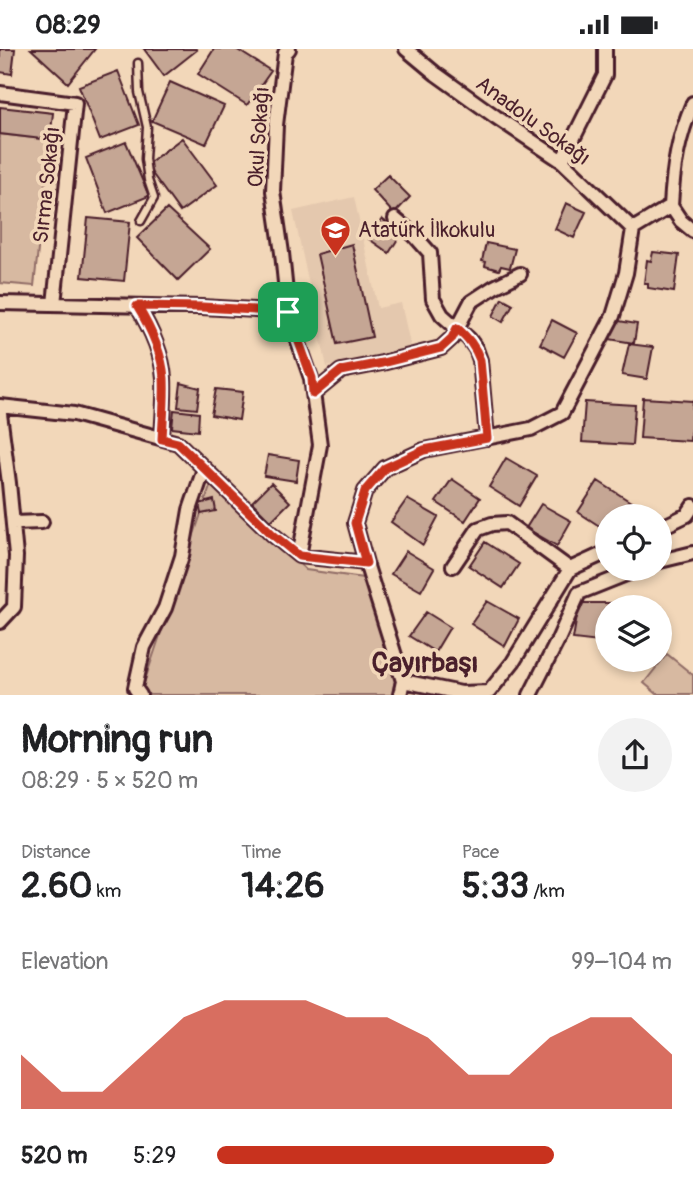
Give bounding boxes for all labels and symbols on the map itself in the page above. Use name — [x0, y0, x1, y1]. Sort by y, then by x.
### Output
street label: Anadolu Sokağı — [470, 70, 596, 172]
street label: Okul Sokağı — [242, 86, 276, 188]
street label: Sırma Sokağı — [27, 125, 67, 245]
school or university icon: Atatürk İlkokulu — [318, 213, 352, 257]
place label: Atatürk İlkokulu — [358, 217, 495, 244]
pin — [258, 282, 318, 342]
district label: Çayırbaşı — [372, 646, 478, 681]

